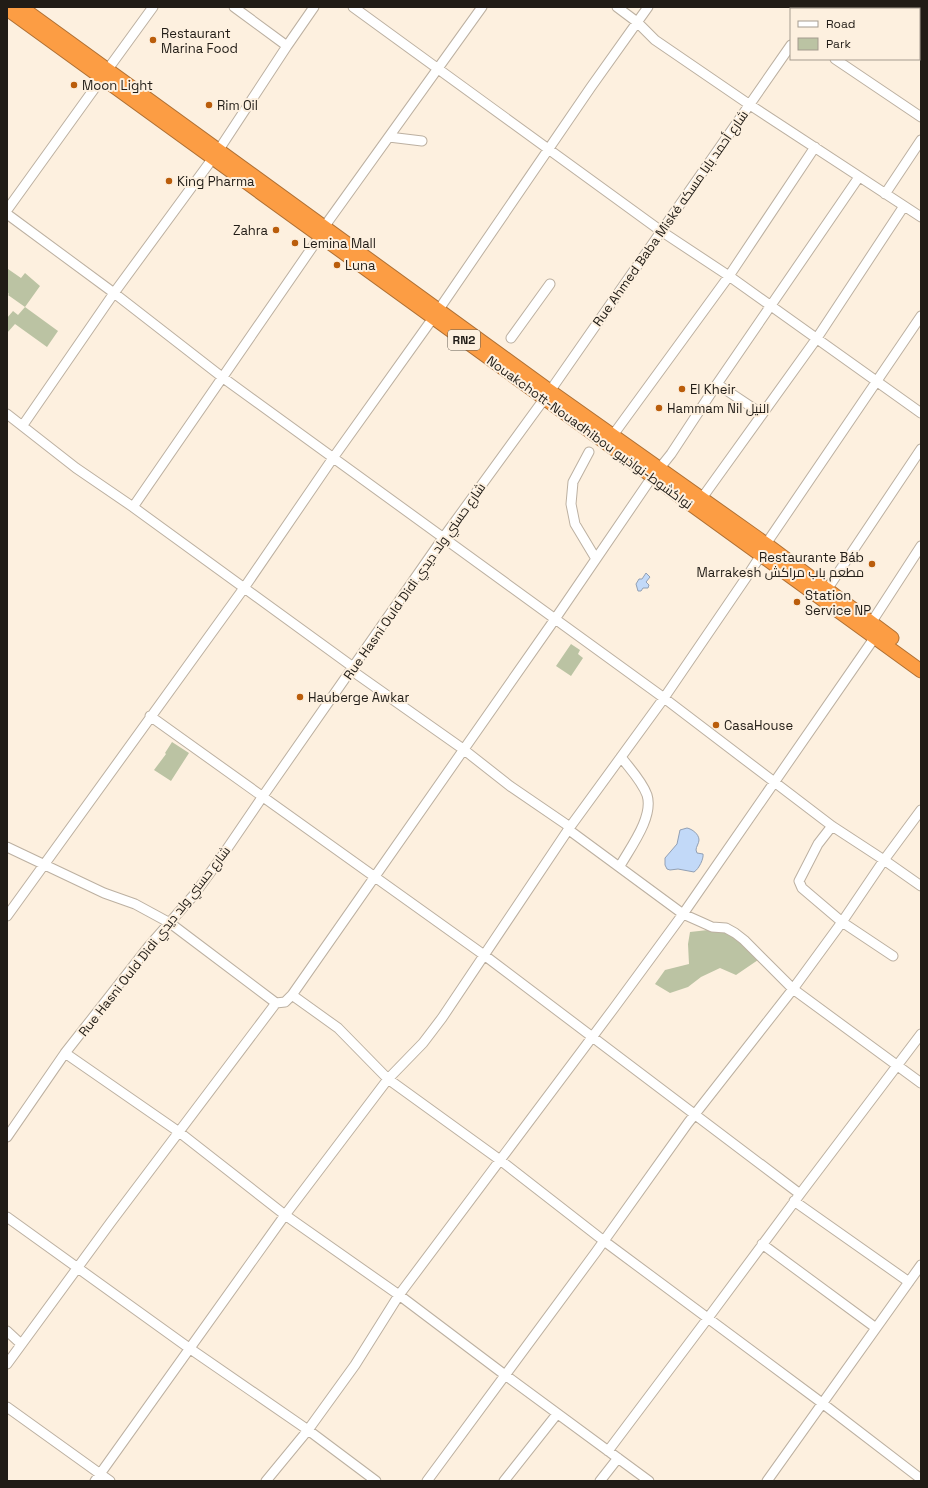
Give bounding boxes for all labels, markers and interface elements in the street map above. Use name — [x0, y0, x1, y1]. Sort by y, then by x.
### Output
legend — [790, 8, 920, 60]
text: Road — [826, 16, 855, 32]
place label: Restaurant Marina Food — [161, 25, 238, 57]
marker: Restaurant Marina Food — [148, 35, 158, 45]
text: Park — [826, 36, 851, 52]
place label: Moon Light — [82, 77, 153, 94]
marker: Moon Light — [69, 80, 79, 90]
place label: Rim Oil — [217, 97, 258, 114]
marker: Rim Oil — [204, 100, 214, 110]
street label: Rue Ahmed Baba Miské شارع أحمد بابا مسكه — [589, 107, 752, 330]
place label: King Pharma — [177, 173, 255, 190]
marker: King Pharma — [164, 176, 174, 186]
place label: Zahra — [233, 222, 269, 239]
marker: Zahra — [271, 225, 281, 235]
place label: Lemina Mall — [303, 235, 376, 252]
marker: Lemina Mall — [290, 238, 300, 248]
place label: Luna — [345, 257, 376, 274]
marker: Luna — [332, 260, 342, 270]
road number: RN2 — [448, 330, 480, 350]
street label: Nouakchott-Nouadhibou نواكشوط-نواذيبو — [483, 352, 696, 513]
place label: El Kheir — [690, 381, 736, 398]
marker: El Kheir — [677, 384, 687, 394]
place label: Hammam Nil النيل — [667, 400, 770, 417]
marker: Hammam Nil النيل — [654, 403, 664, 413]
street label: Rue Hasni Ould Didi شارع حسني ولد ديدي — [340, 479, 491, 684]
place label: Restaurante Báb Marrakesh مطعم باب مراكش — [696, 549, 864, 582]
marker: Restaurante Báb Marrakesh مطعم باب مراكش — [867, 559, 877, 569]
place label: Station Service NP — [805, 587, 871, 619]
marker: Station Service NP — [792, 597, 802, 607]
place label: Hauberge Awkar — [308, 689, 410, 706]
marker: Hauberge Awkar — [295, 692, 305, 702]
place label: CasaHouse — [724, 717, 793, 734]
marker: CasaHouse — [711, 720, 721, 730]
street label: Rue Hasni Ould Didi شارع حسني ولد ديدي — [75, 843, 236, 1041]

